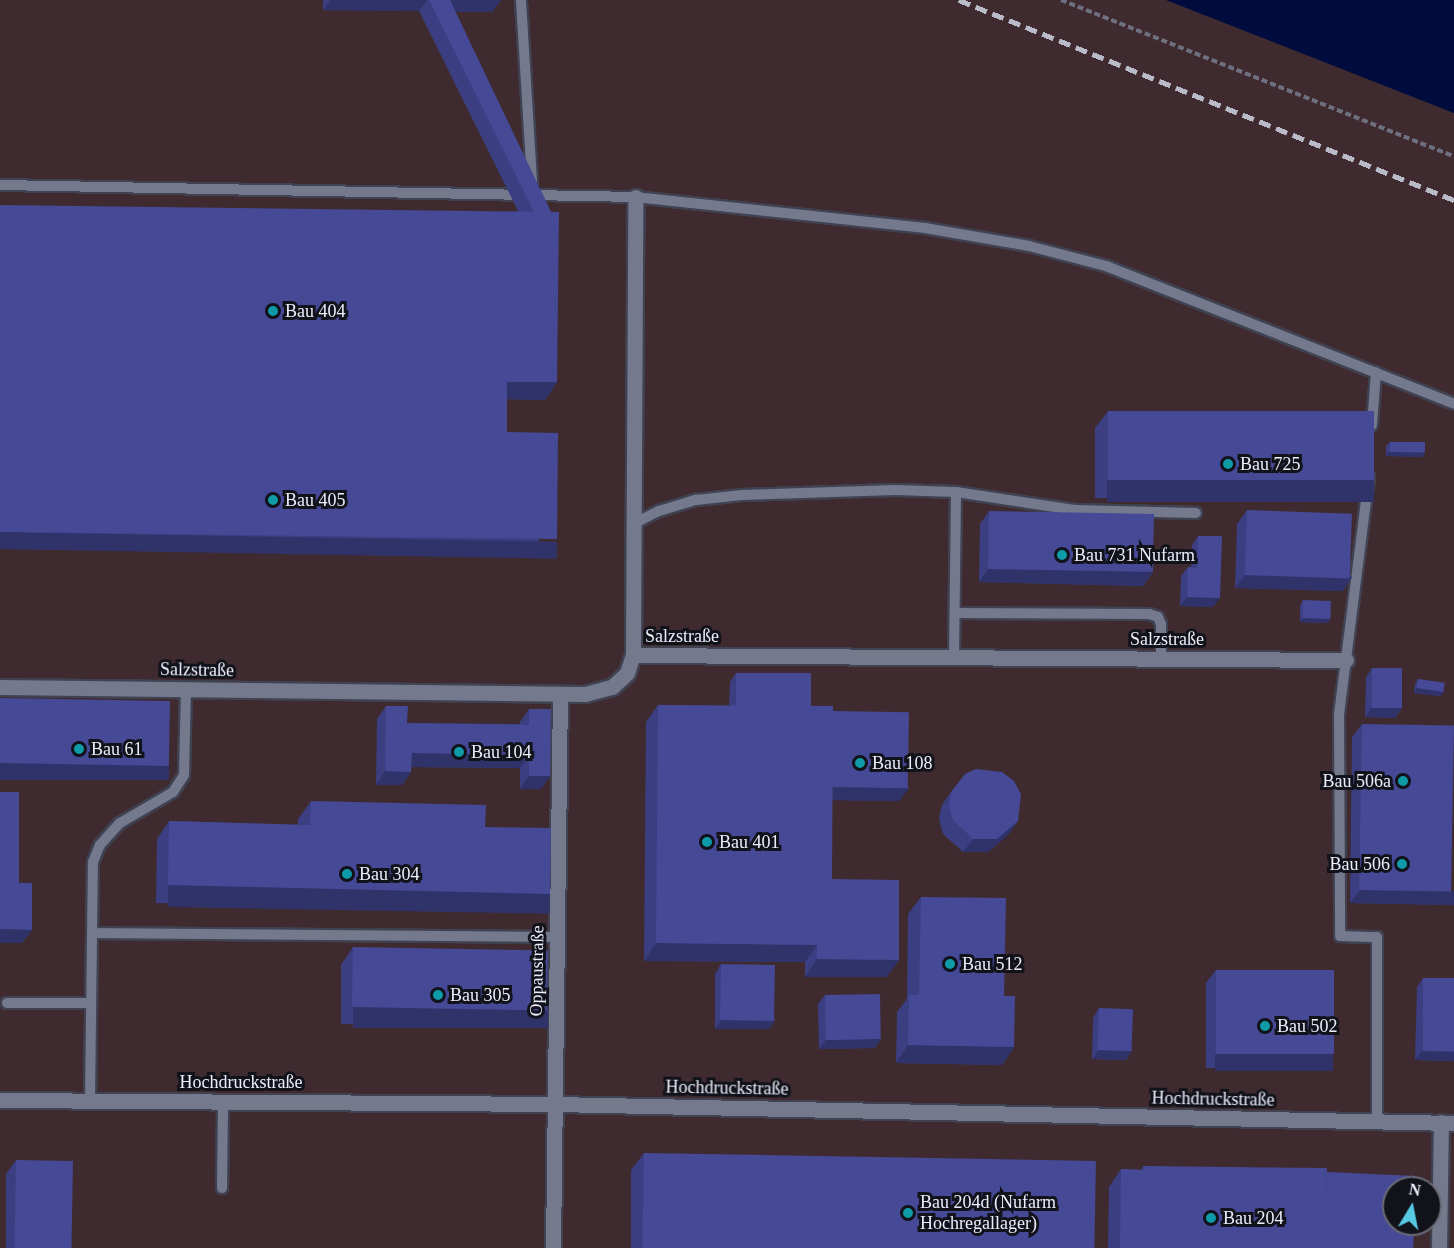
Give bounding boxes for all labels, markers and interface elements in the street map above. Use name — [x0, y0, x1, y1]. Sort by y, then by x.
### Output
place label: Bau 404 — [285, 300, 345, 322]
marker: Bau 404 — [266, 304, 280, 318]
place label: Bau 725 — [1240, 453, 1300, 475]
marker: Bau 725 — [1221, 457, 1235, 471]
place label: Bau 405 — [285, 489, 345, 511]
marker: Bau 405 — [266, 493, 280, 507]
place label: Bau 731 Nufarm — [1074, 544, 1195, 566]
marker: Bau 731 Nufarm — [1055, 548, 1069, 562]
street label: Salzstraße — [645, 625, 719, 647]
street label: Salzstraße — [1130, 628, 1204, 650]
street label: Salzstraße — [160, 659, 234, 681]
place label: Bau 61 — [91, 738, 142, 760]
place label: Bau 104 — [471, 741, 531, 763]
marker: Bau 61 — [72, 742, 86, 756]
marker: Bau 104 — [452, 745, 466, 759]
place label: Bau 108 — [872, 752, 932, 774]
marker: Bau 108 — [853, 756, 867, 770]
place label: Bau 506a — [1323, 770, 1391, 792]
marker: Bau 506a — [1396, 774, 1410, 788]
place label: Bau 401 — [719, 831, 779, 853]
marker: Bau 401 — [700, 835, 714, 849]
place label: Bau 506 — [1330, 853, 1390, 875]
marker: Bau 506 — [1395, 857, 1409, 871]
place label: Bau 304 — [359, 863, 419, 885]
marker: Bau 304 — [340, 867, 354, 881]
street label: Oppaustraße — [525, 925, 549, 1017]
place label: Bau 512 — [962, 953, 1022, 975]
marker: Bau 512 — [943, 957, 957, 971]
place label: Bau 305 — [450, 984, 510, 1006]
marker: Bau 305 — [431, 988, 445, 1002]
place label: Bau 502 — [1277, 1015, 1337, 1037]
marker: Bau 502 — [1258, 1019, 1272, 1033]
street label: Hochdruckstraße — [180, 1071, 302, 1093]
street label: Hochdruckstraße — [665, 1076, 789, 1100]
street label: Hochdruckstraße — [1151, 1087, 1275, 1111]
north arrow — [1382, 1176, 1442, 1236]
text: N — [1408, 1180, 1422, 1199]
place label: Bau 204d (Nufarm Hochregallager) — [920, 1192, 1056, 1234]
marker: Bau 204d (Nufarm Hochregallager) — [901, 1206, 915, 1220]
place label: Bau 204 — [1223, 1207, 1283, 1229]
marker: Bau 204 — [1204, 1211, 1218, 1225]

